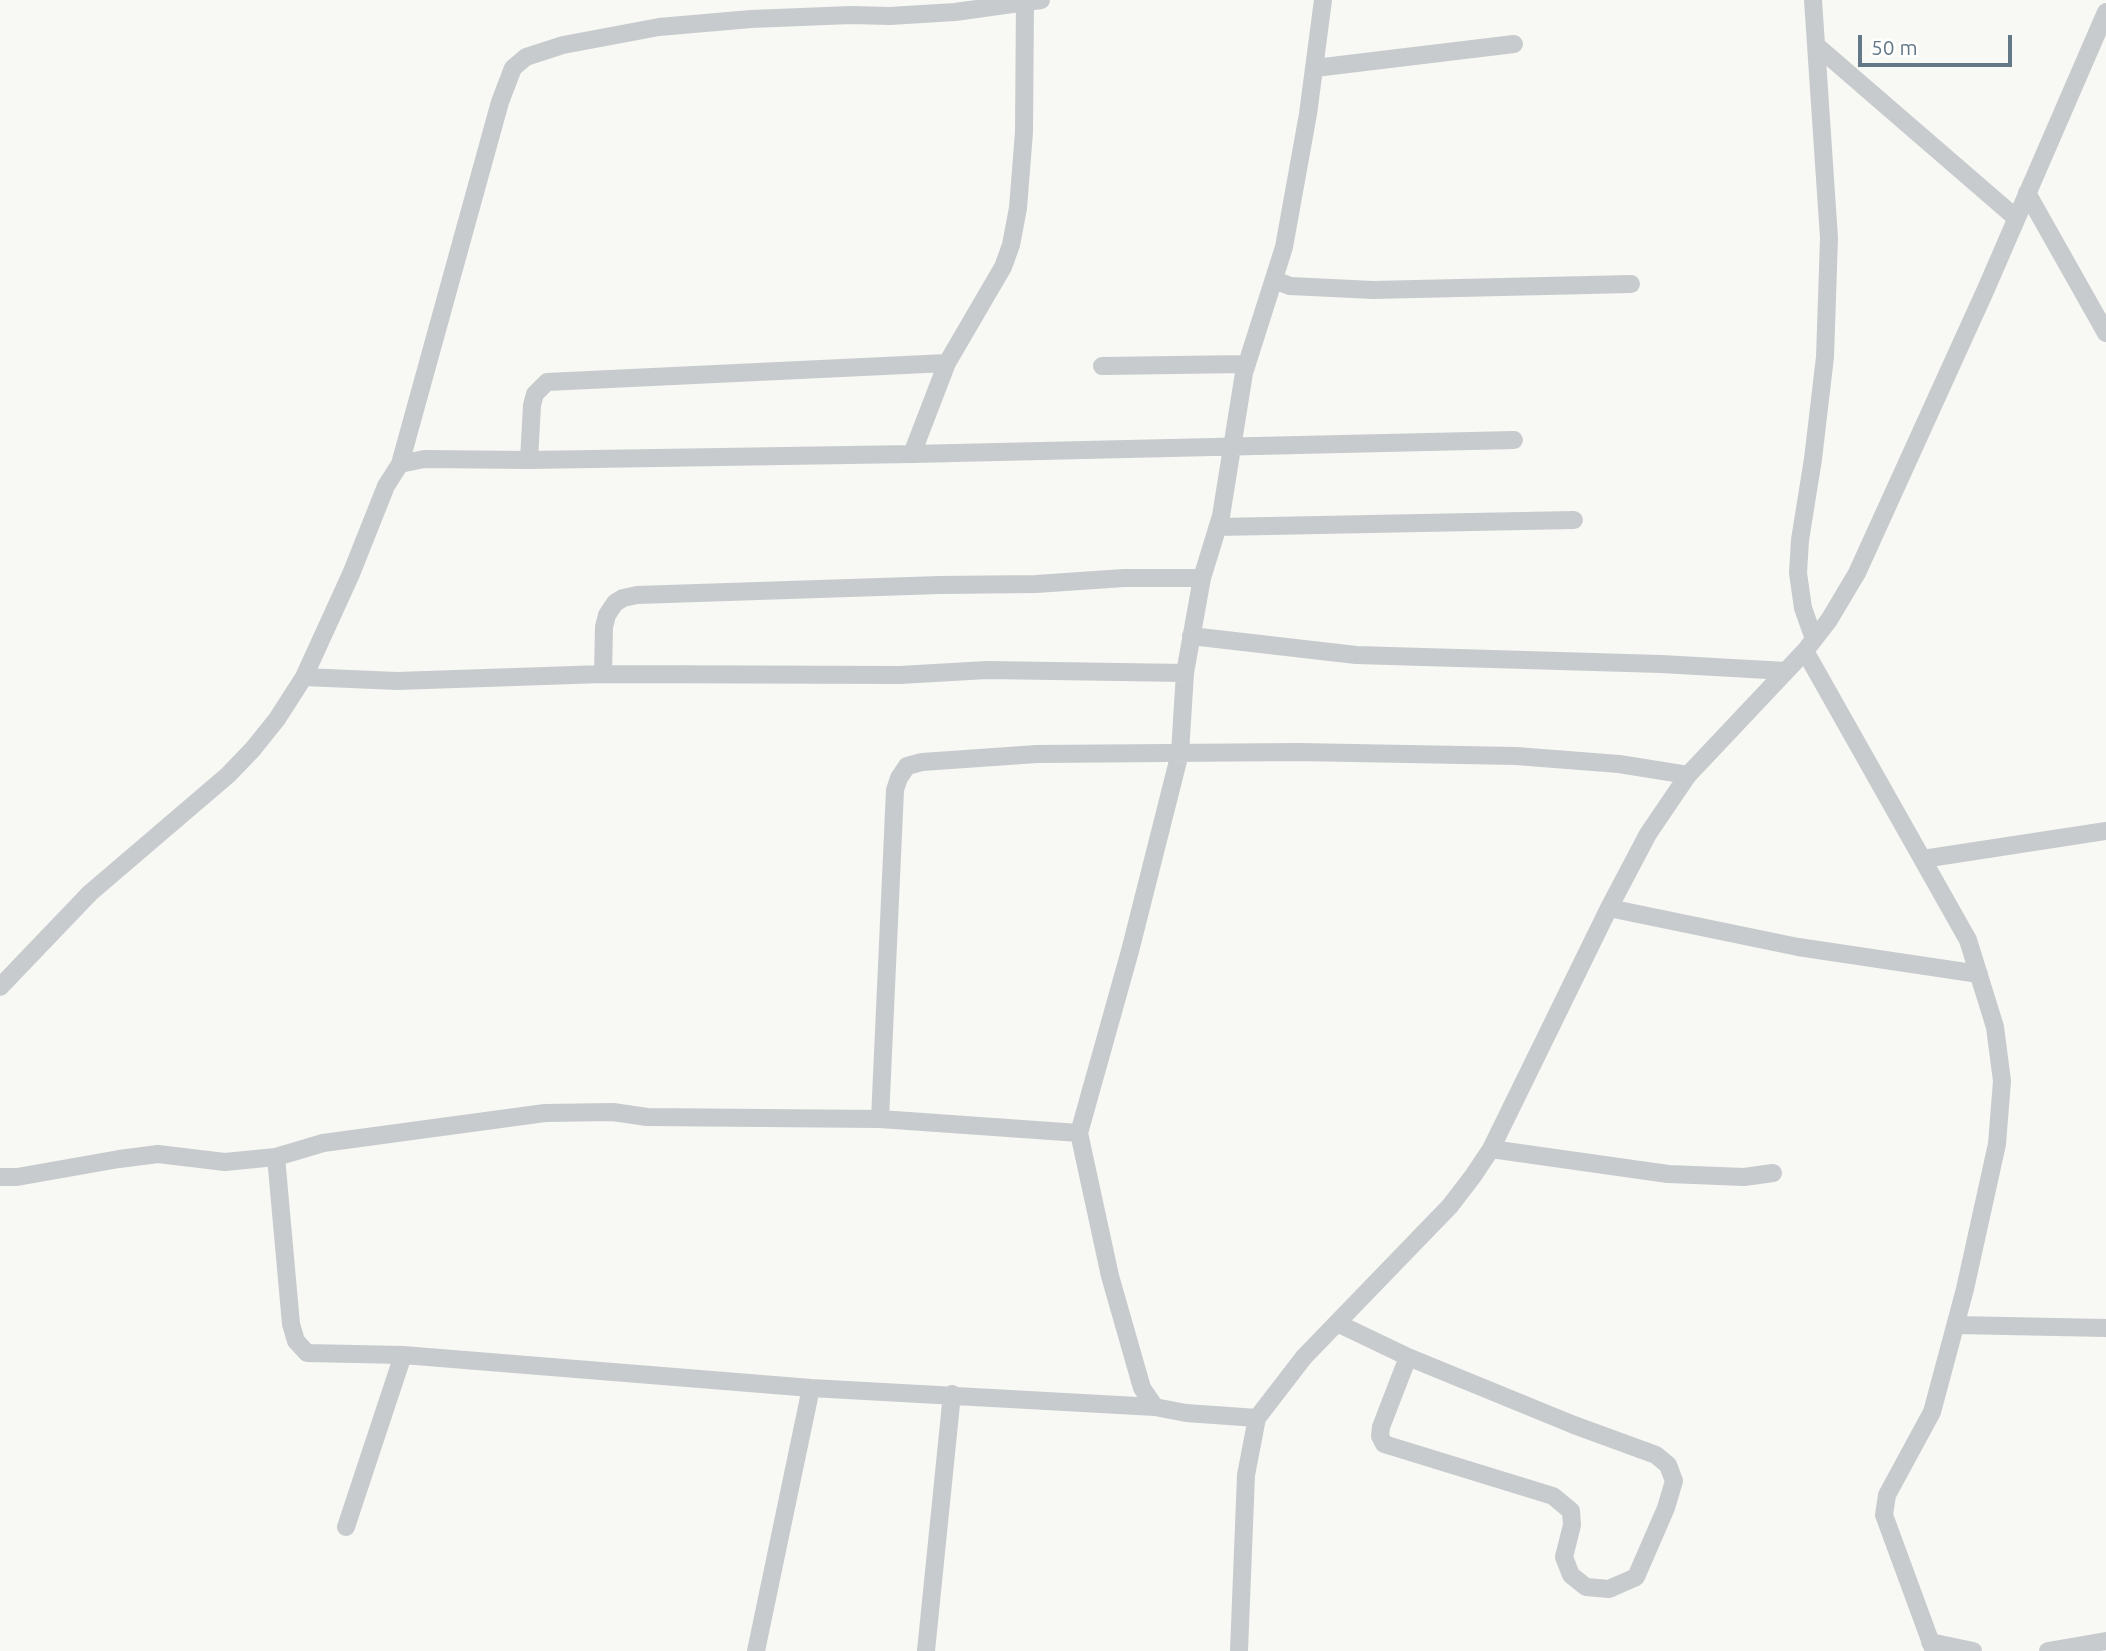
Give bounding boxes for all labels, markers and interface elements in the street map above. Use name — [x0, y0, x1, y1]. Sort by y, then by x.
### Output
scale bar — [1861, 21, 2015, 65]
text: 50 m — [1871, 35, 1918, 59]

